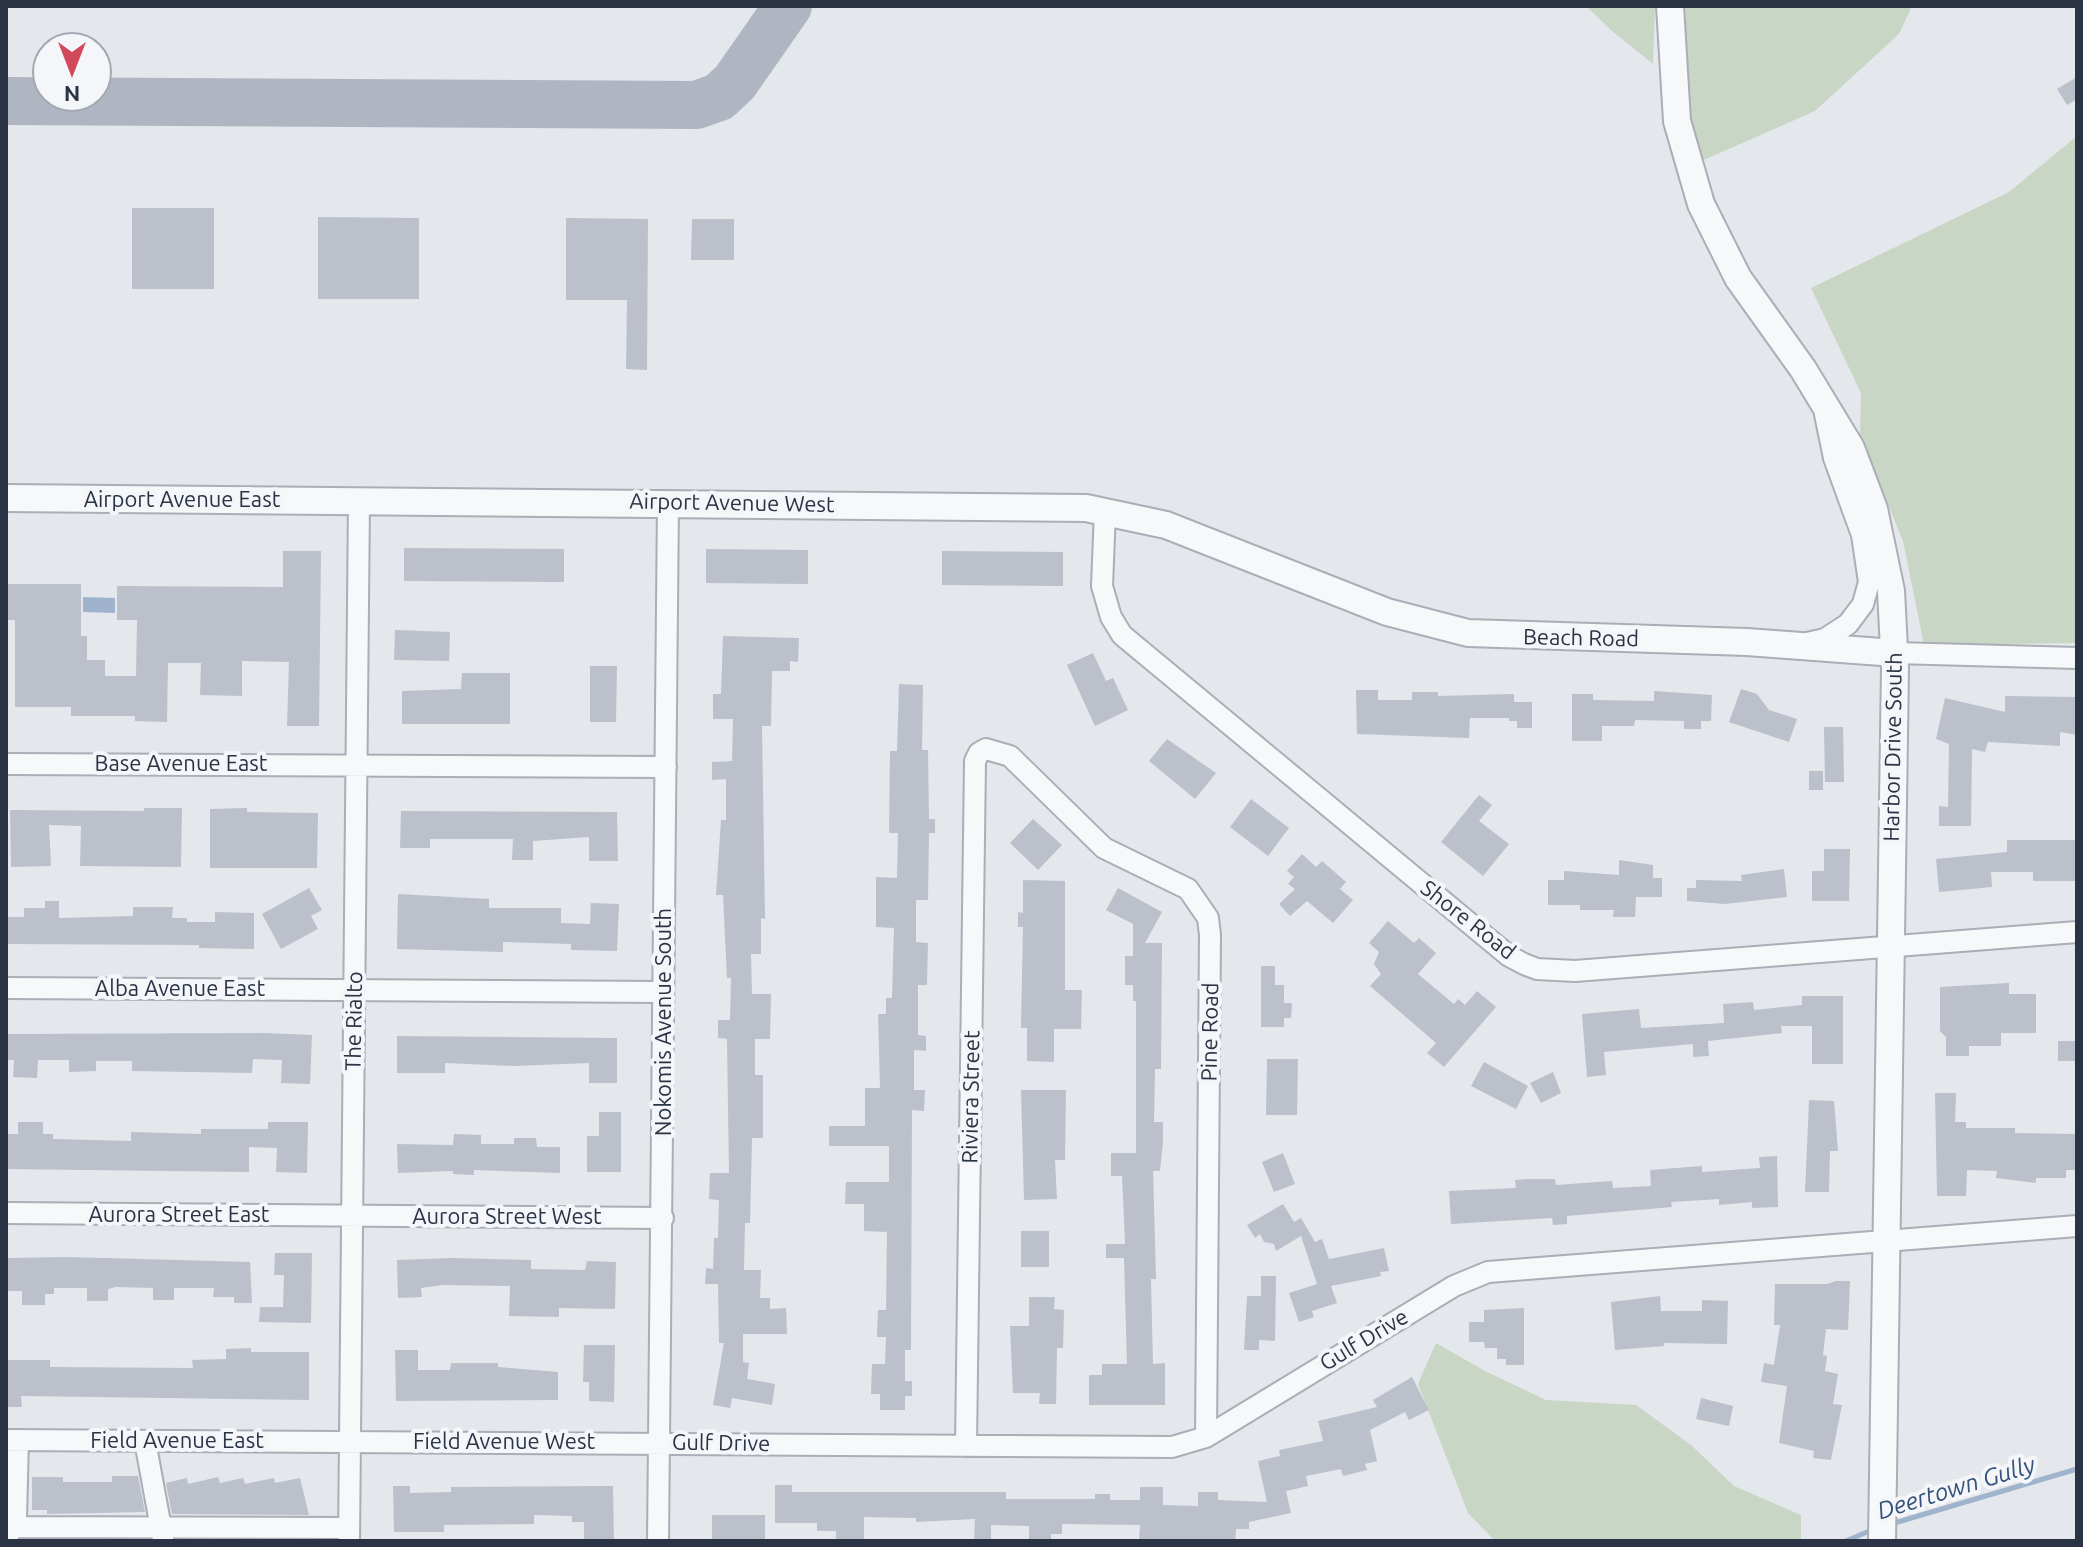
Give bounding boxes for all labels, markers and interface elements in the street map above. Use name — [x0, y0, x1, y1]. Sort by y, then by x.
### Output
north arrow — [32, 32, 112, 112]
text: N — [64, 82, 80, 107]
street label: Airport Avenue East — [84, 487, 280, 513]
street label: Airport Avenue West — [629, 488, 835, 518]
street label: Beach Road — [1523, 624, 1639, 652]
street label: Harbor Drive South — [1878, 652, 1908, 842]
street label: Base Avenue East — [95, 751, 267, 777]
street label: Shore Road — [1415, 875, 1521, 965]
street label: Nokomis Avenue South — [651, 908, 677, 1136]
street label: The Rialto — [340, 971, 368, 1071]
street label: Alba Avenue East — [95, 976, 265, 1002]
street label: Pine Road — [1196, 982, 1224, 1082]
street label: Riviera Street — [957, 1030, 985, 1164]
street label: Aurora Street East — [89, 1202, 269, 1228]
street label: Aurora Street West — [412, 1204, 602, 1230]
street label: Gulf Drive — [1315, 1303, 1413, 1377]
street label: Field Avenue East — [90, 1428, 264, 1454]
street label: Field Avenue West — [413, 1429, 595, 1455]
street label: Gulf Drive — [672, 1429, 770, 1457]
water label: Deertown Gully — [1874, 1450, 2038, 1526]

